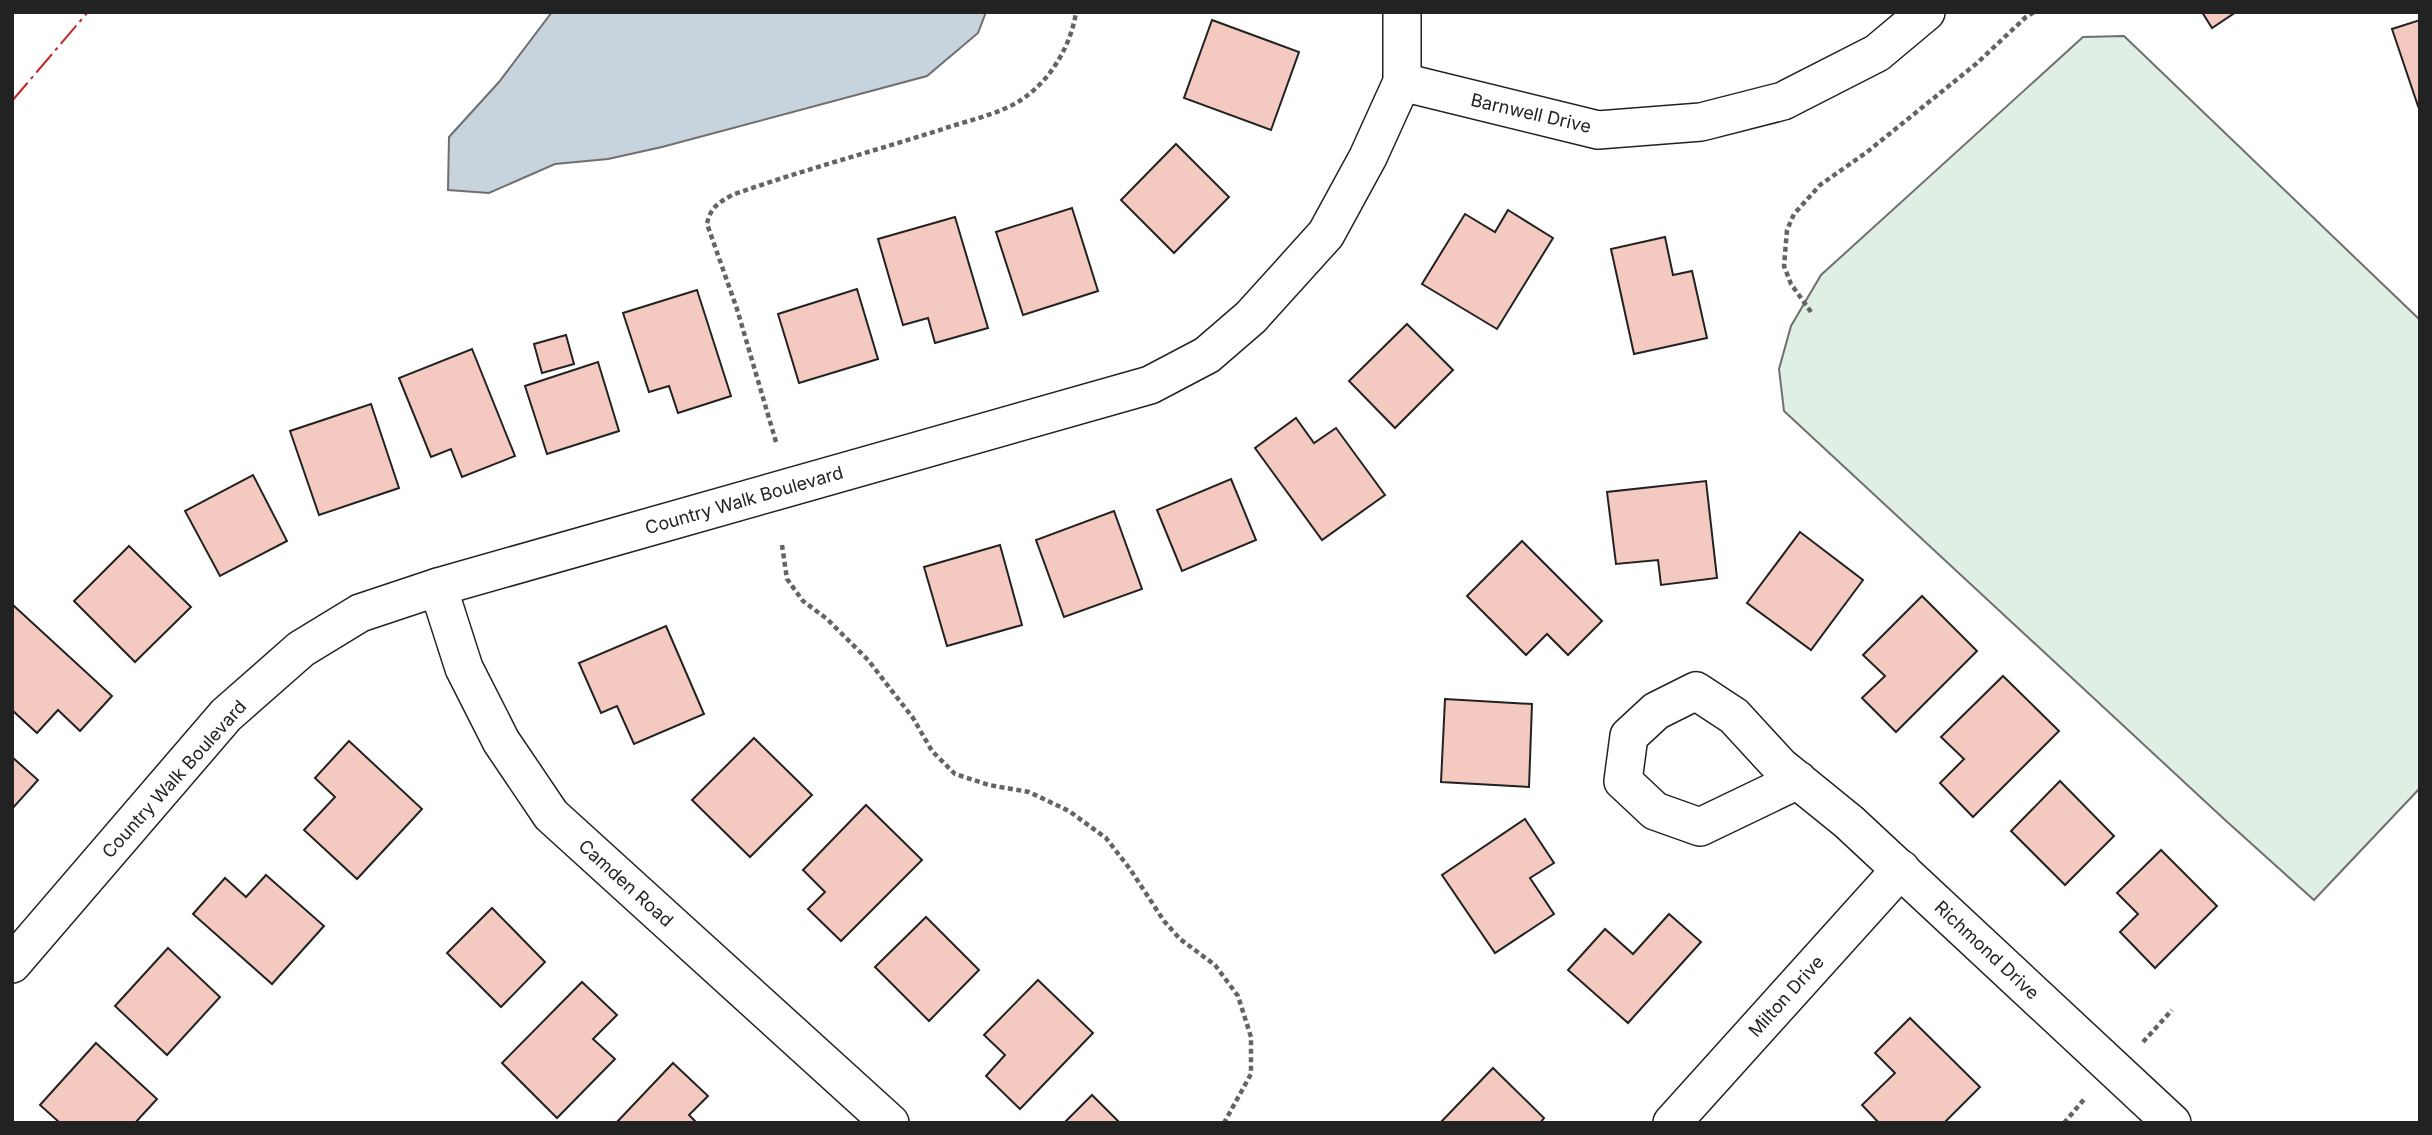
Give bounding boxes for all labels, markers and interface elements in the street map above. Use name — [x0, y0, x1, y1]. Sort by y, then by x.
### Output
street label: Barnwell Drive — [1469, 89, 1593, 137]
street label: Country Walk Boulevard — [643, 462, 845, 538]
street label: Country Walk Boulevard — [98, 696, 250, 862]
street label: Camden Road — [575, 835, 677, 931]
street label: Richmond Drive — [1931, 896, 2043, 1004]
street label: Milton Drive — [1744, 951, 1828, 1041]

